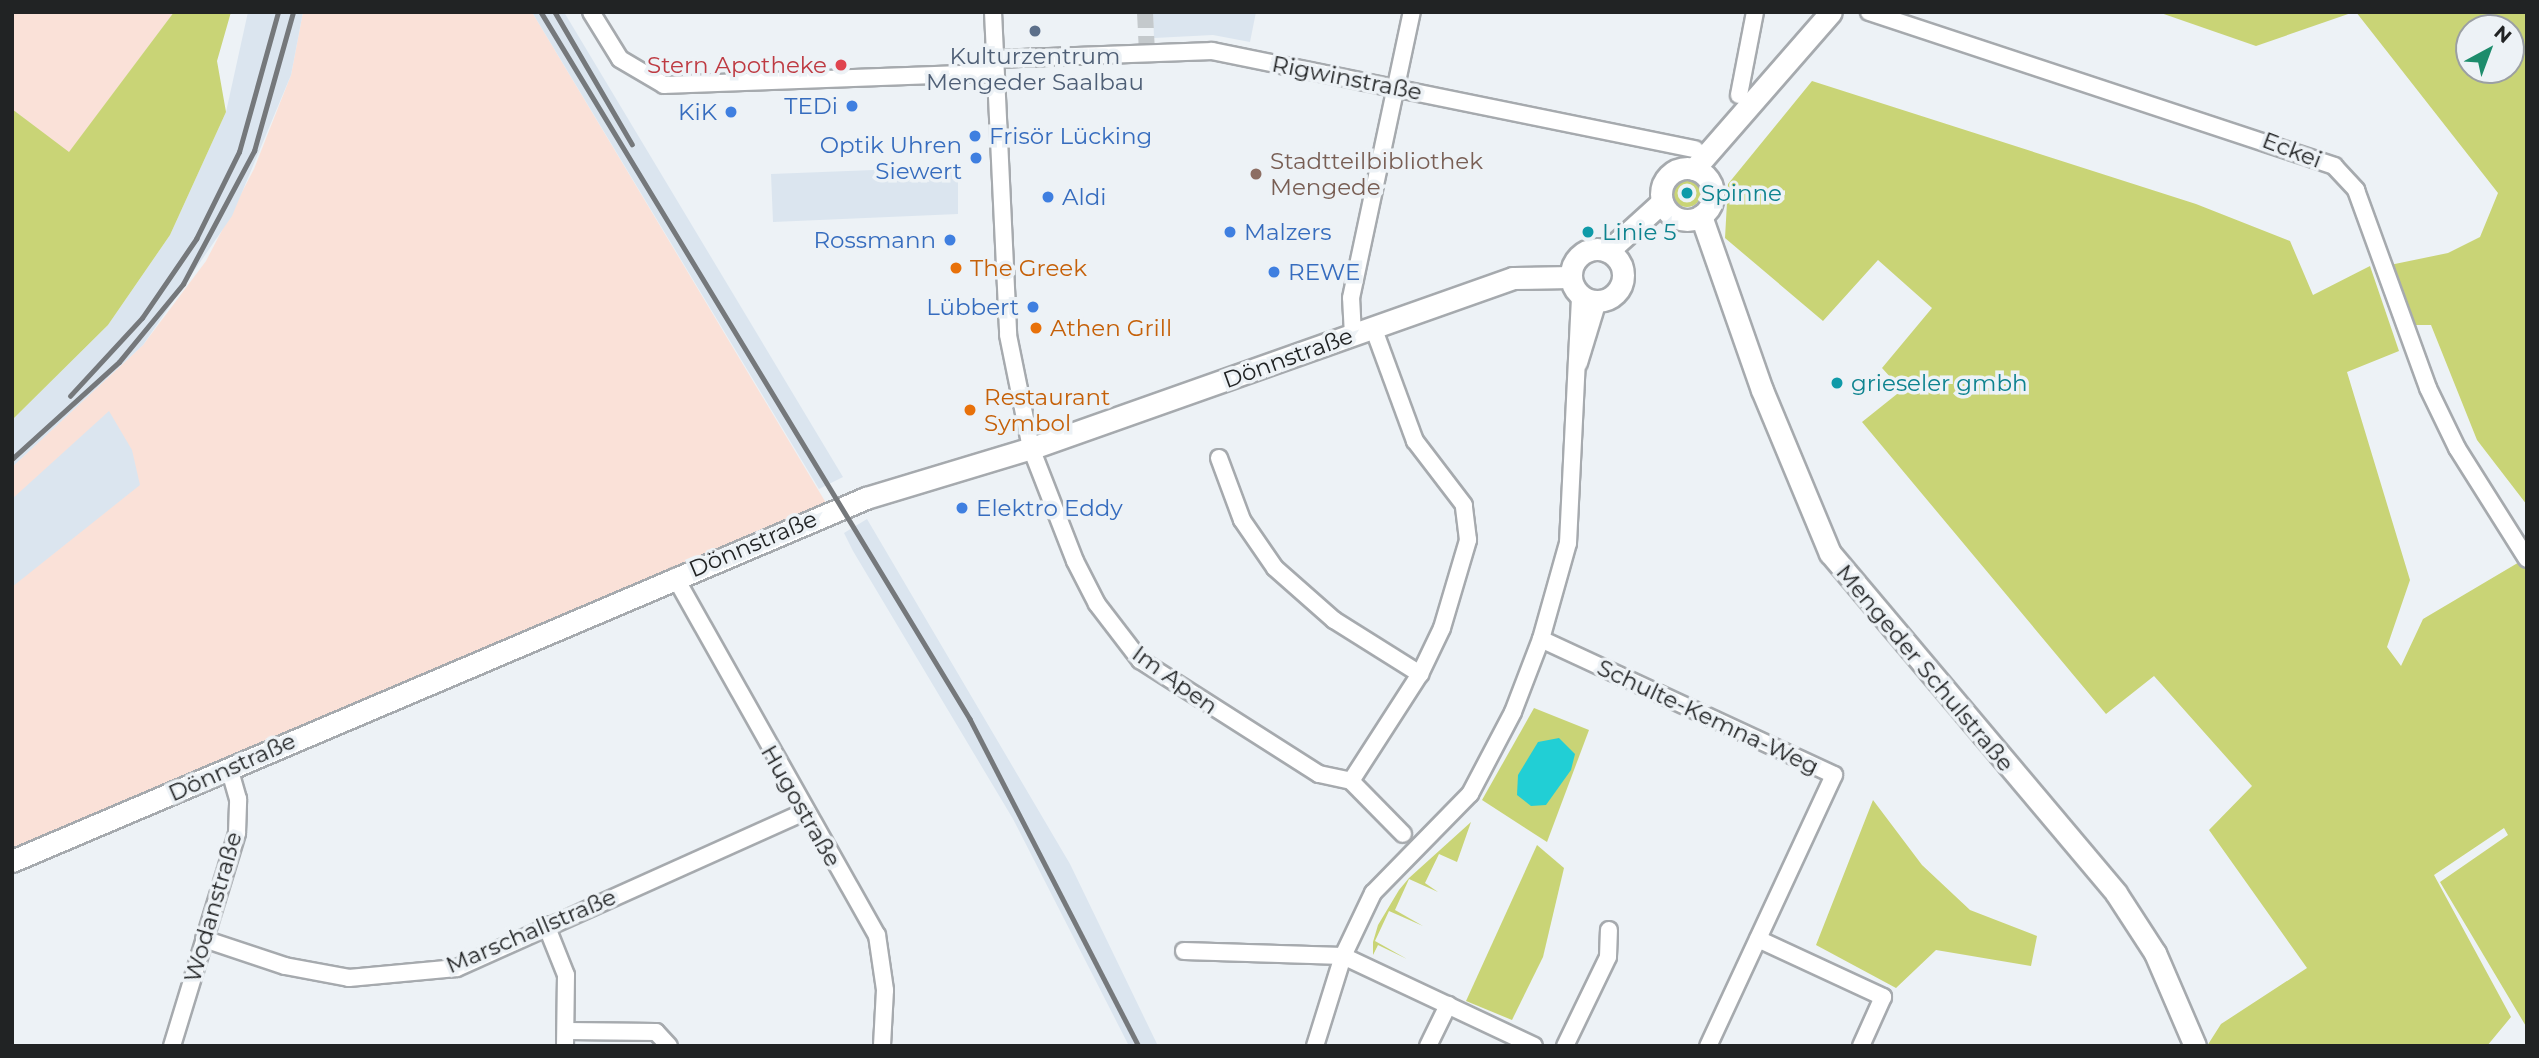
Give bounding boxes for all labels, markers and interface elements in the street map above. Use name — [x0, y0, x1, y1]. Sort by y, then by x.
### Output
north arrow — [2455, 14, 2525, 84]
text: N — [2489, 21, 2516, 48]
marker: Kulturzentrum Mengeder Saalbau — [1027, 23, 1043, 39]
place label: Kulturzentrum Mengeder Saalbau — [926, 42, 1144, 96]
street label: Rigwinstraße — [1270, 50, 1424, 106]
place label: Stern Apotheke — [647, 51, 827, 79]
marker: Stern Apotheke — [833, 57, 849, 73]
place label: TEDi — [784, 92, 838, 120]
place label: KiK — [678, 98, 717, 126]
marker: TEDi — [844, 98, 860, 114]
marker: KiK — [723, 104, 739, 120]
place label: Frisör Lücking — [989, 122, 1152, 150]
street label: Eckei — [2258, 126, 2326, 174]
marker: Frisör Lücking — [967, 128, 983, 144]
place label: Optik Uhren Siewert — [820, 131, 962, 185]
place label: Stadtteilbibliothek Mengede — [1270, 147, 1483, 201]
marker: Optik Uhren Siewert — [968, 150, 984, 166]
marker: Stadtteilbibliothek Mengede — [1248, 166, 1264, 182]
place label: Spinne — [1701, 179, 1782, 207]
place label: Aldi — [1062, 183, 1106, 211]
marker: Spinne — [1679, 185, 1695, 201]
marker: Aldi — [1040, 189, 1056, 205]
place label: Malzers — [1244, 218, 1332, 246]
place label: Linie 5 — [1602, 218, 1676, 246]
marker: Malzers — [1222, 224, 1238, 240]
marker: Linie 5 — [1580, 224, 1596, 240]
place label: Rossmann — [813, 226, 936, 254]
marker: Rossmann — [942, 232, 958, 248]
place label: The Greek — [970, 254, 1087, 282]
place label: REWE — [1288, 258, 1360, 286]
marker: The Greek — [948, 260, 964, 276]
marker: REWE — [1266, 264, 1282, 280]
place label: Lübbert — [926, 293, 1019, 321]
marker: Lübbert — [1025, 299, 1041, 315]
place label: Athen Grill — [1050, 314, 1172, 342]
marker: Athen Grill — [1028, 320, 1044, 336]
street label: Dönnstraße — [1219, 322, 1357, 394]
place label: grieseler gmbh — [1851, 369, 2028, 397]
marker: grieseler gmbh — [1829, 375, 1845, 391]
place label: Restaurant Symbol — [984, 383, 1110, 437]
marker: Restaurant Symbol — [962, 402, 978, 418]
place label: Elektro Eddy — [976, 494, 1123, 522]
marker: Elektro Eddy — [954, 500, 970, 516]
street label: Dönnstraße — [685, 505, 821, 583]
street label: Mengeder Schulstraße — [1830, 559, 2020, 777]
street label: Im Apen — [1127, 640, 1223, 720]
street label: Schulte-Kemna-Weg — [1593, 654, 1823, 780]
street label: Dönnstraße — [164, 727, 300, 807]
street label: Hugostraße — [755, 740, 847, 872]
street label: Wodanstraße — [178, 829, 248, 985]
street label: Marschallstraße — [442, 883, 620, 979]

